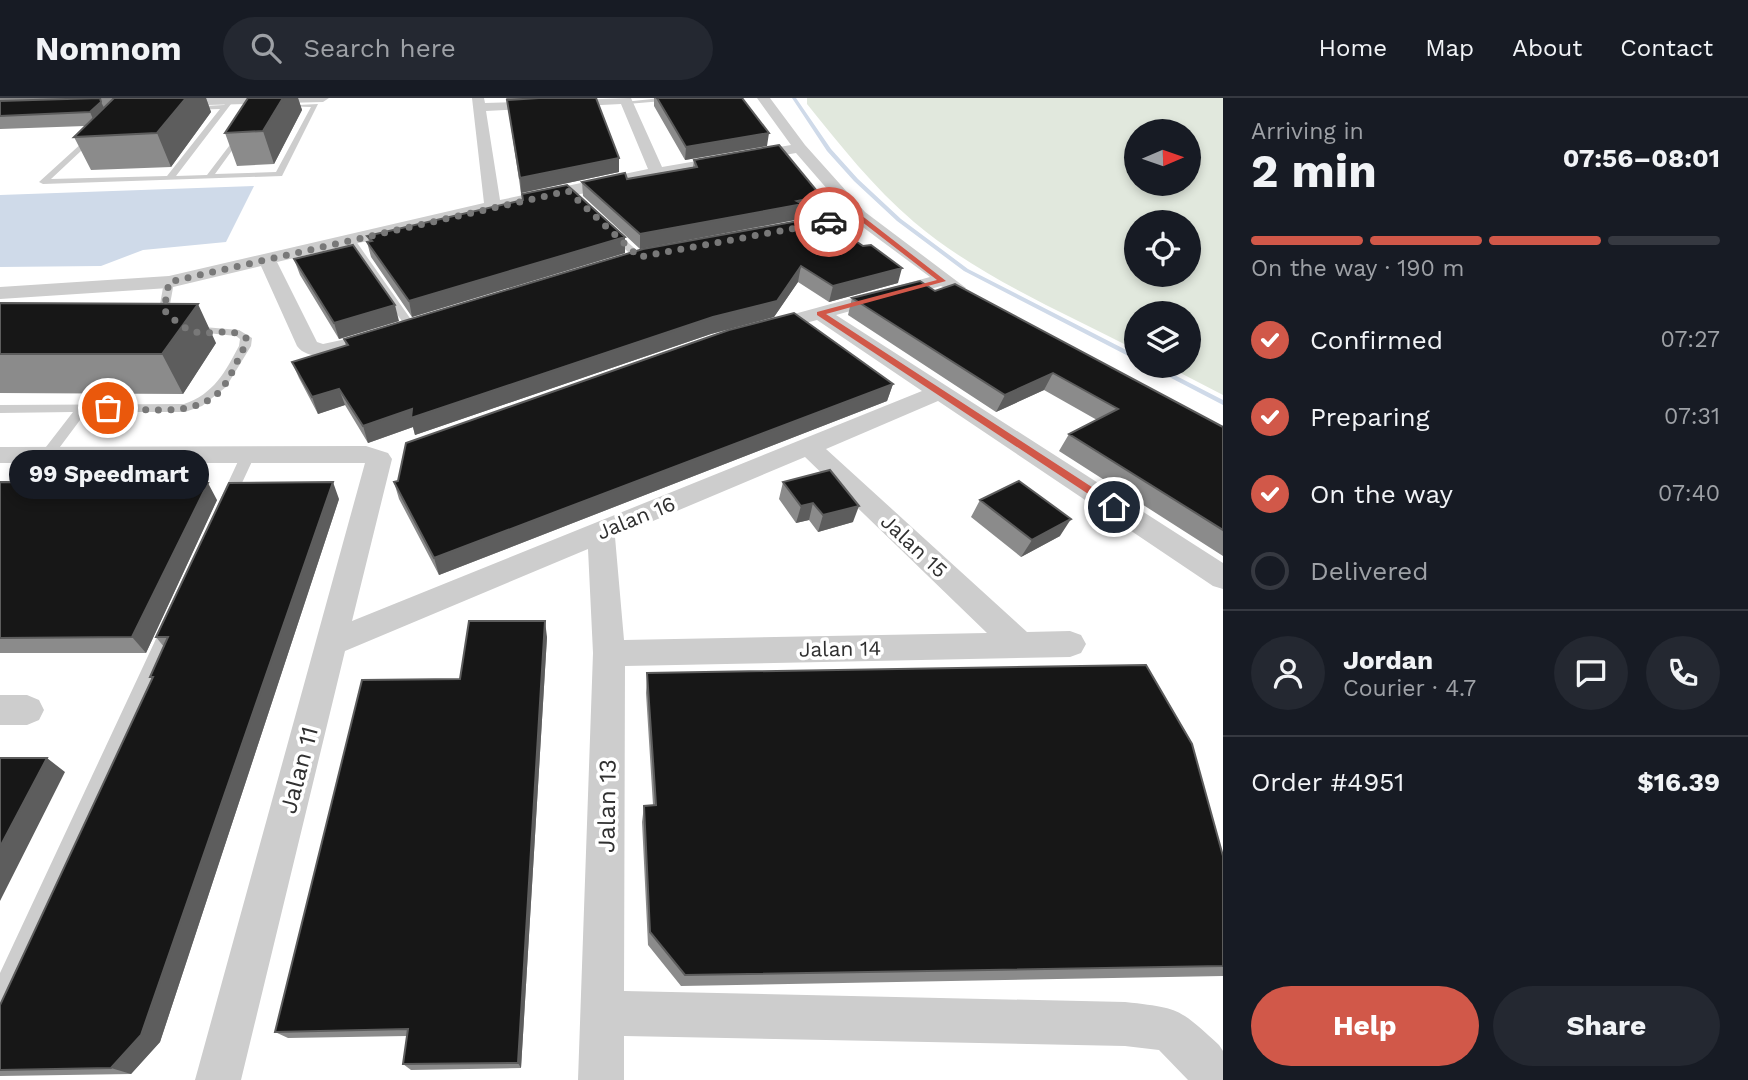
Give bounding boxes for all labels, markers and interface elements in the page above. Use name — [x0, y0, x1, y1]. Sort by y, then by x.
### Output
search box — [223, 17, 713, 80]
text: Nomnom — [35, 29, 181, 68]
icon: search — [247, 29, 285, 67]
text: Search here — [303, 33, 456, 63]
text: Home — [1319, 34, 1387, 62]
text: Map — [1425, 34, 1474, 62]
text: About — [1512, 34, 1582, 62]
text: Contact — [1620, 34, 1713, 62]
text: Arriving in — [1251, 118, 1364, 145]
north arrow — [1124, 119, 1200, 196]
map controls — [1124, 119, 1201, 378]
text: 07:56–08:01 — [1563, 143, 1720, 173]
text: 2 min — [1251, 144, 1377, 198]
courier — [794, 187, 864, 257]
icon: car — [810, 203, 848, 241]
button: locate — [1124, 210, 1201, 287]
text: On the way · 190 m — [1251, 255, 1464, 282]
button: layers — [1124, 301, 1201, 378]
icon: check — [1251, 321, 1289, 359]
text: Confirmed — [1310, 325, 1443, 355]
text: 07:27 — [1661, 326, 1720, 353]
pin — [78, 378, 138, 438]
icon: bag — [89, 389, 127, 427]
icon: check — [1251, 398, 1289, 436]
text: Preparing — [1310, 402, 1430, 432]
text: 07:31 — [1664, 403, 1720, 430]
callout: 99 Speedmart — [8, 450, 208, 499]
text: 99 Speedmart — [29, 461, 189, 488]
icon: check — [1251, 475, 1289, 513]
pin — [1084, 477, 1144, 537]
text: On the way — [1310, 479, 1453, 509]
text: 07:40 — [1658, 480, 1720, 507]
icon: home — [1095, 488, 1133, 526]
street label: Jalan 16 — [593, 491, 679, 545]
street label: Jalan 15 — [876, 509, 953, 583]
text: Delivered — [1310, 556, 1429, 586]
street label: Jalan 14 — [799, 635, 881, 662]
button: person — [1251, 636, 1325, 710]
button: chat — [1554, 636, 1628, 710]
button: phone — [1646, 636, 1720, 710]
text: Jordan — [1343, 645, 1433, 675]
text: Courier · 4.7 — [1343, 675, 1476, 702]
street label: Jalan 11 — [274, 723, 324, 817]
street label: Jalan 13 — [592, 759, 622, 853]
text: Order #4951 — [1251, 767, 1405, 797]
text: $16.39 — [1637, 767, 1720, 797]
button: Help — [1251, 986, 1479, 1066]
button: Share — [1493, 986, 1720, 1066]

